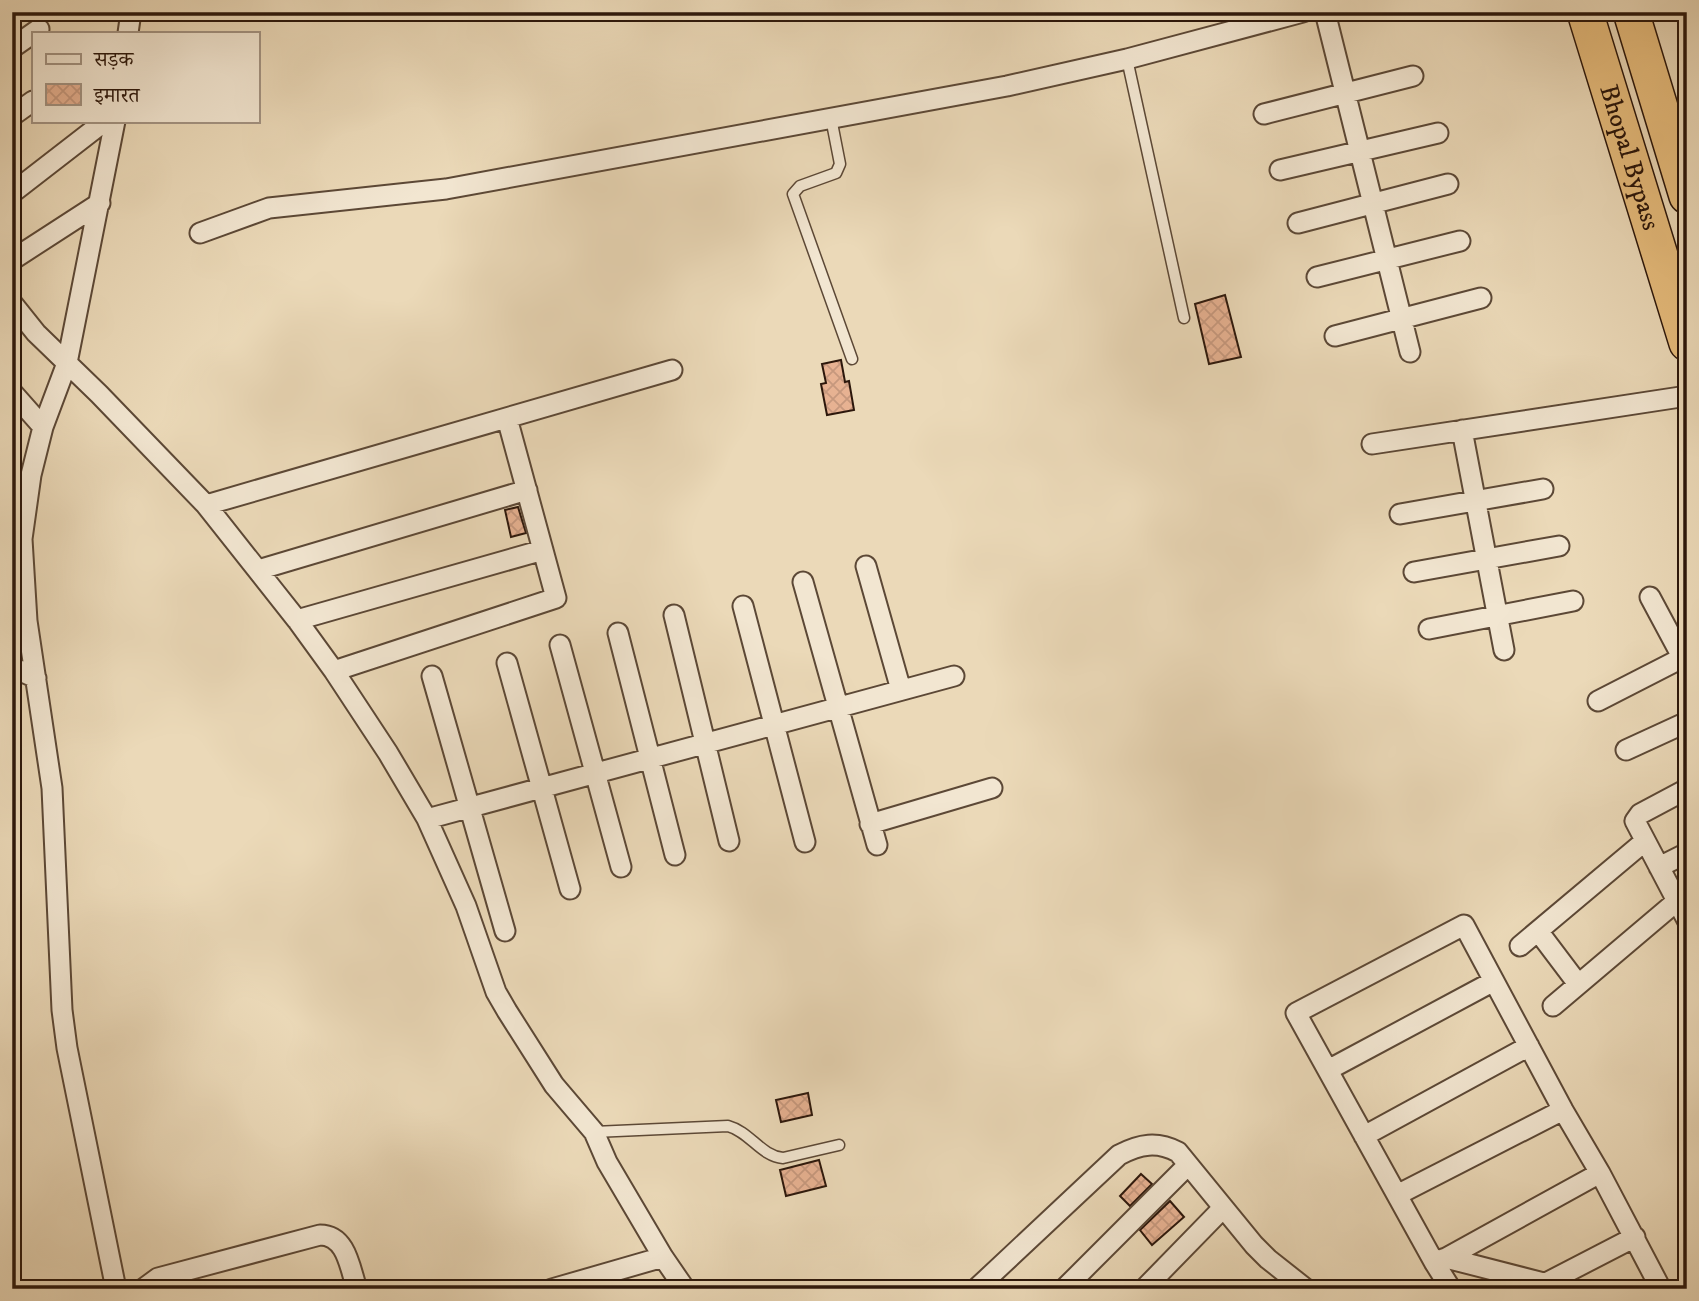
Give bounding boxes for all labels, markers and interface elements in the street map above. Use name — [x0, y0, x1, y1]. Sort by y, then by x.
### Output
legend — [32, 32, 259, 122]
text: सड़क — [93, 47, 134, 73]
street label: Bhopal Bypass — [1592, 81, 1668, 234]
text: इमारत — [93, 83, 141, 109]

